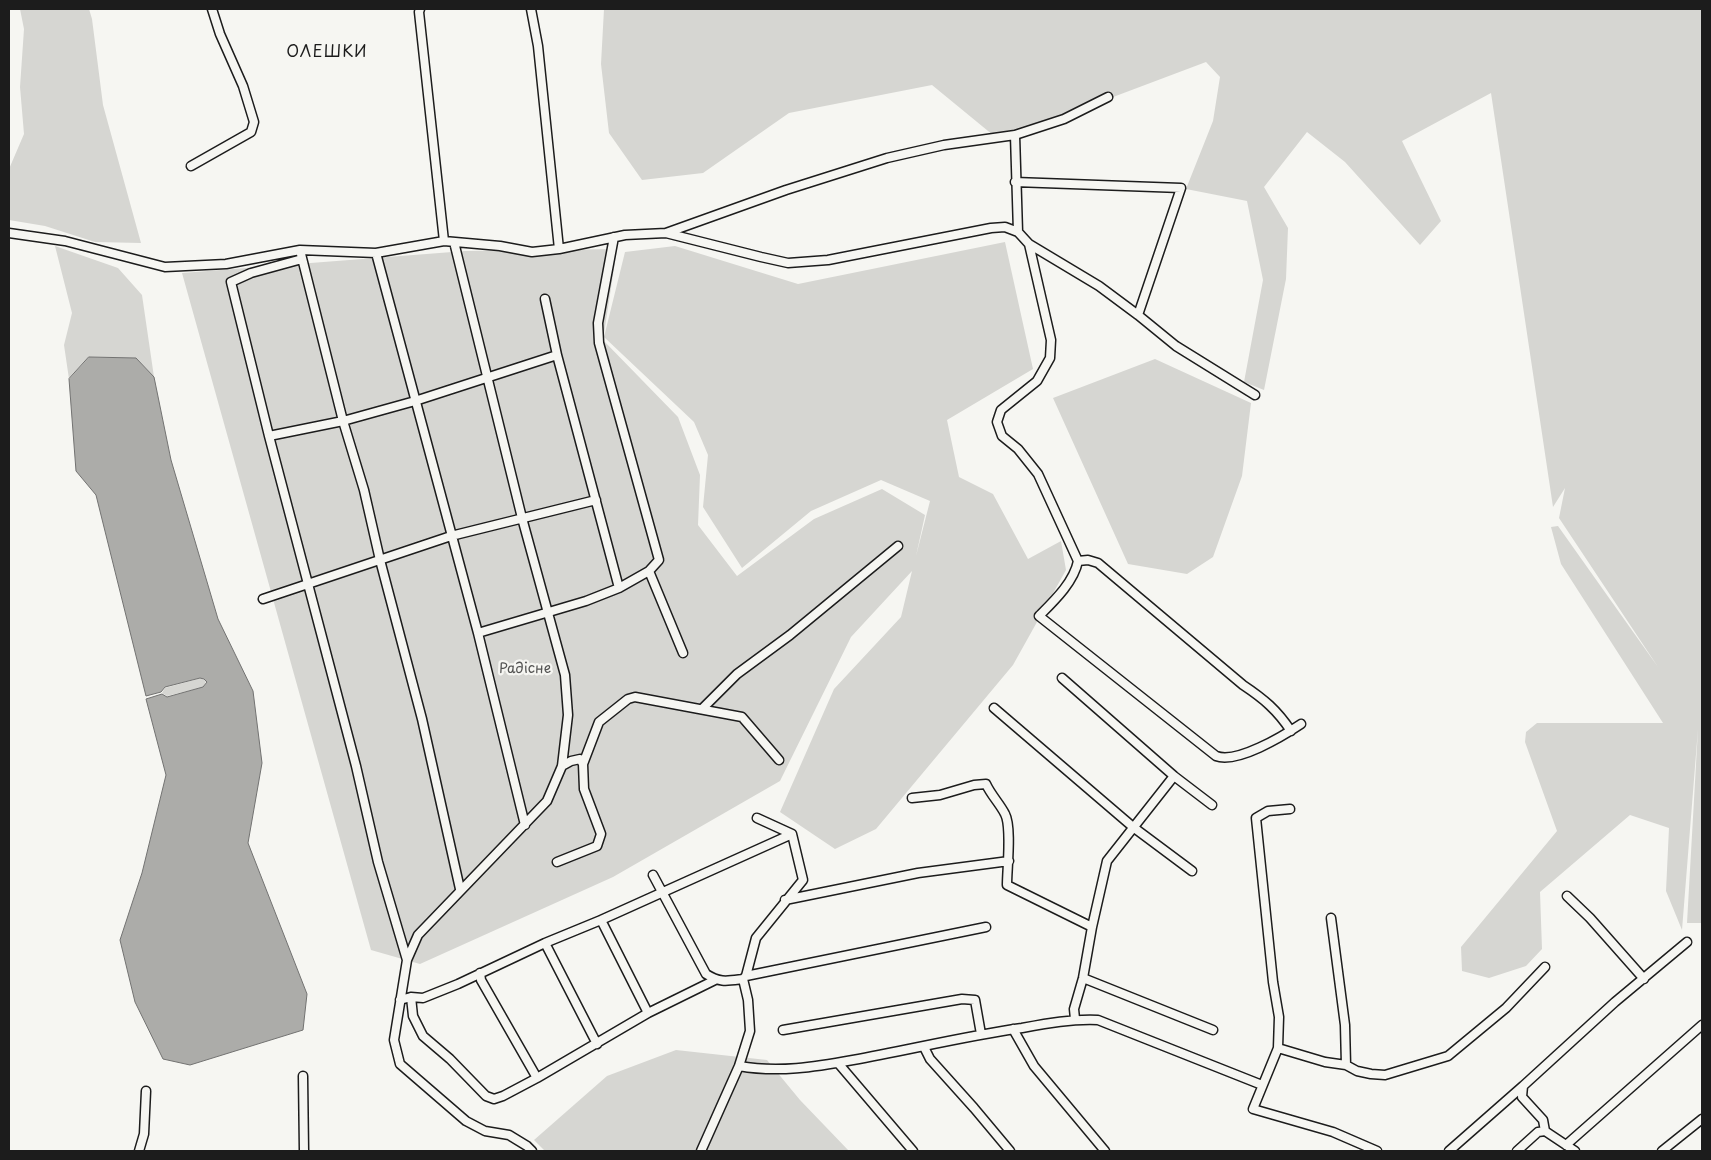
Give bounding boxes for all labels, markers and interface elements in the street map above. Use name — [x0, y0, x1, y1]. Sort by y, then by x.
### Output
district label: ОЛЕШКИ — [285, 43, 369, 63]
park label: Радісне — [499, 661, 551, 677]

